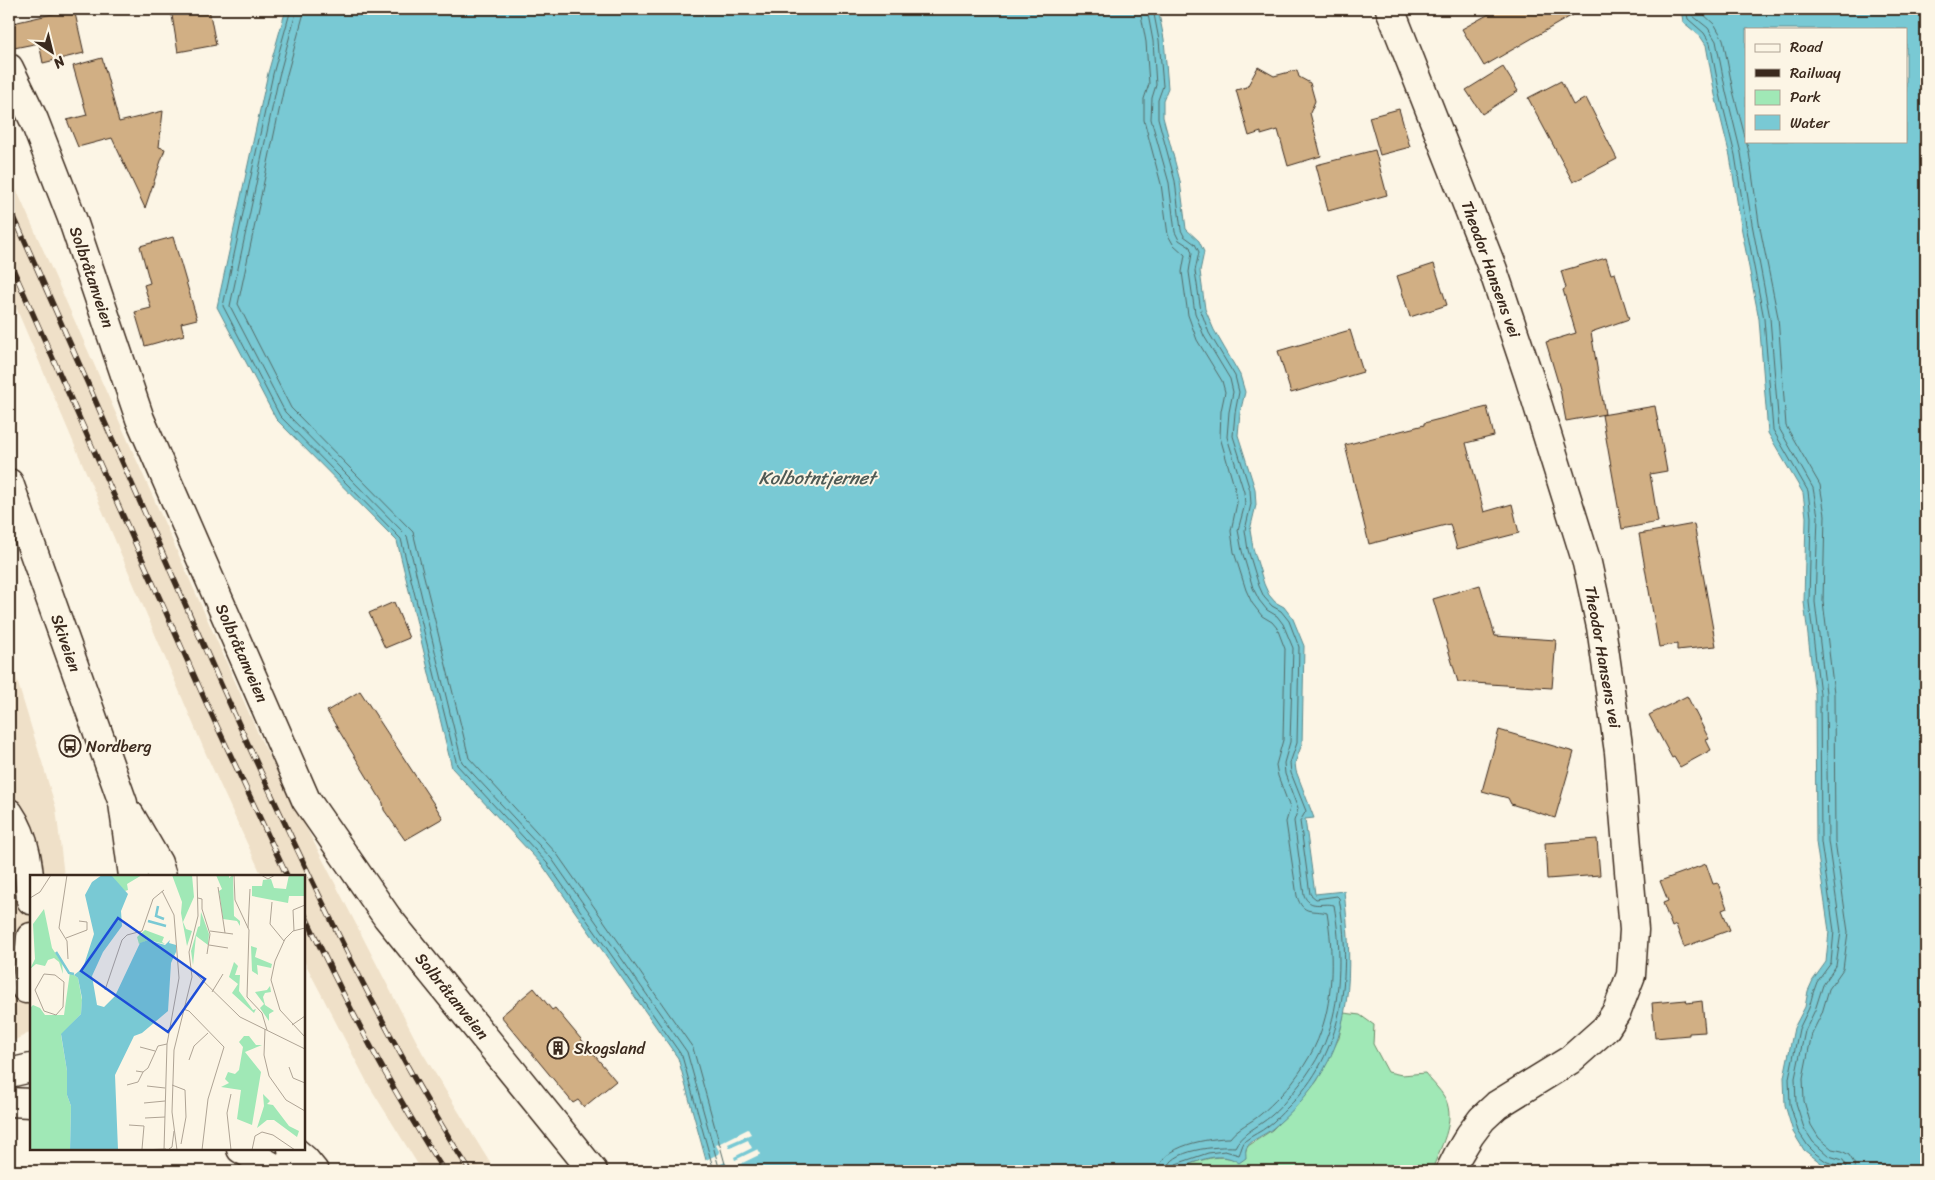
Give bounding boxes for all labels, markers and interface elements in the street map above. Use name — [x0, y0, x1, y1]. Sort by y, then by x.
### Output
north arrow — [28, 28, 78, 78]
legend — [1745, 28, 1908, 142]
text: Road — [1790, 34, 1823, 60]
text: N — [48, 49, 71, 75]
text: Railway — [1790, 60, 1841, 86]
text: Park — [1790, 84, 1821, 110]
text: Water — [1790, 110, 1830, 136]
street label: Theodor Hansens vei — [1453, 196, 1529, 342]
street label: Solbråtanveien — [61, 222, 123, 332]
water label: Kolbotntjernet — [759, 462, 878, 494]
street label: Theodor Hansens vei — [1576, 584, 1630, 731]
street label: Solbråtanveien — [207, 599, 277, 708]
street label: Skiveien — [43, 610, 90, 676]
place label: Nordberg — [86, 732, 152, 761]
bus stop icon: Nordberg — [58, 734, 82, 758]
inset map — [30, 875, 305, 1150]
street label: Solbråtanveien — [407, 946, 497, 1047]
place label: Skogsland — [574, 1034, 647, 1063]
building icon: Skogsland — [546, 1036, 570, 1060]

